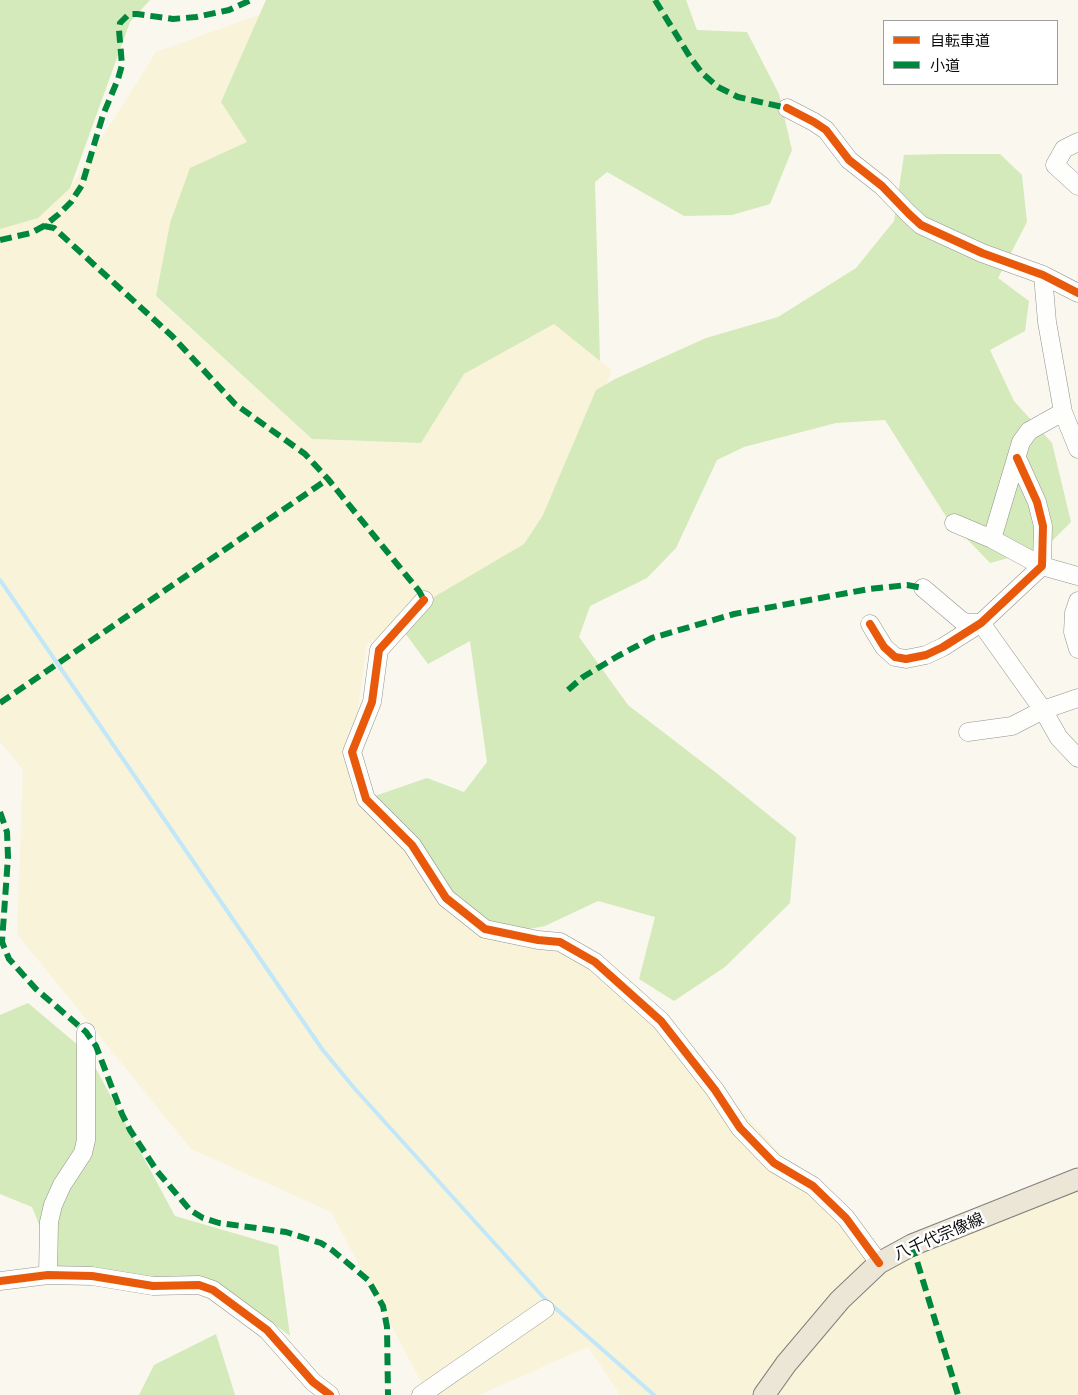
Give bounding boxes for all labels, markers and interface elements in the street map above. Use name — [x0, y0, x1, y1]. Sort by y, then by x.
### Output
legend — [883, 20, 1058, 85]
text: 自転車道 — [930, 28, 990, 51]
text: 小道 — [930, 53, 960, 76]
street label: 八千代宗像線 — [891, 1209, 987, 1265]

